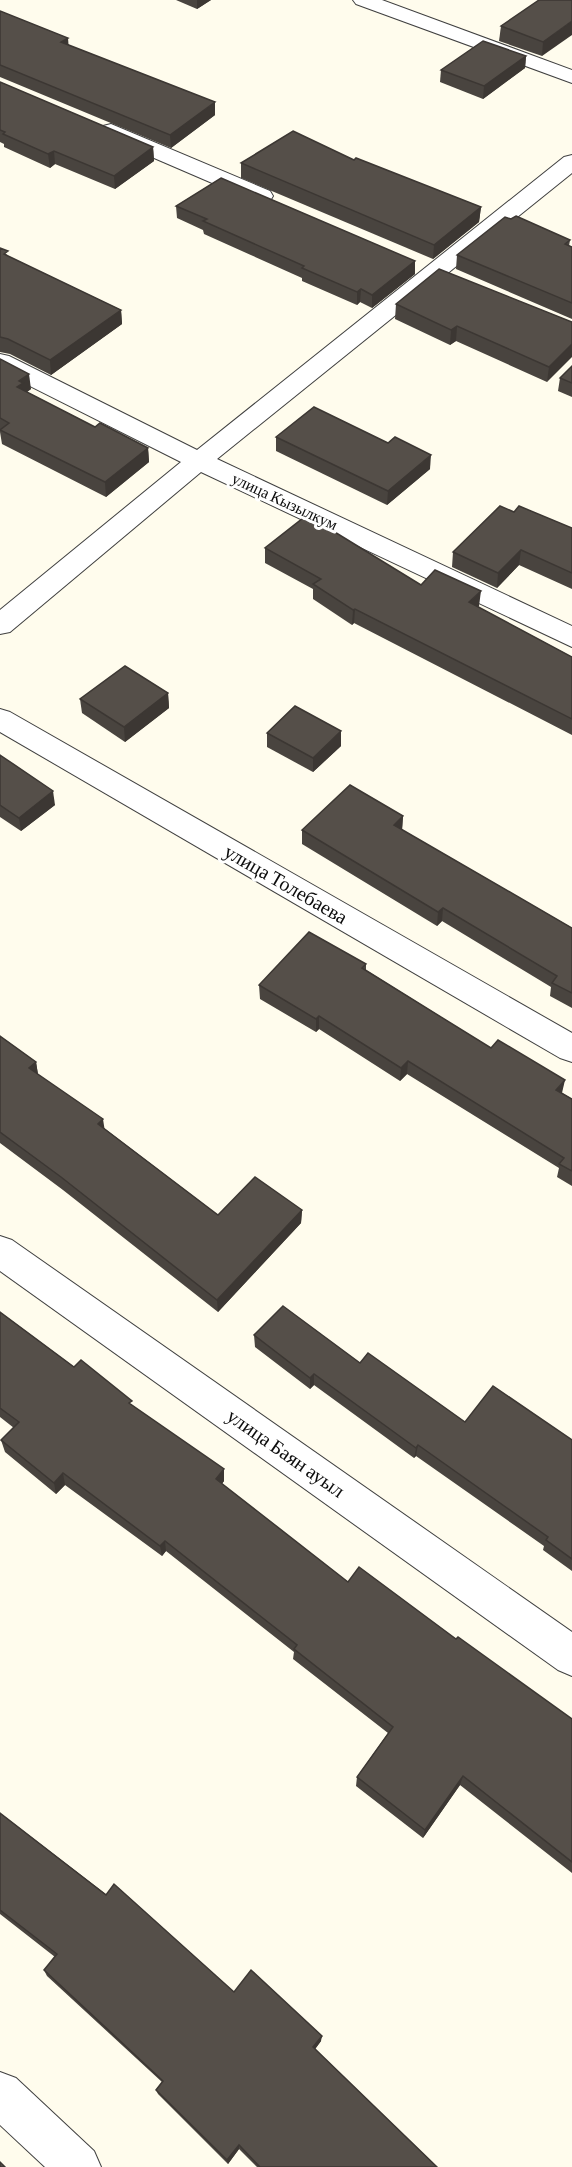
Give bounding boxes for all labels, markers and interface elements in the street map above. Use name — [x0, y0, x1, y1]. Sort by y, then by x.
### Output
street label: улица Кызылкум — [229, 470, 340, 534]
street label: улица Толебаева — [220, 840, 352, 929]
street label: улица Баян ауыл — [222, 1404, 349, 1503]

